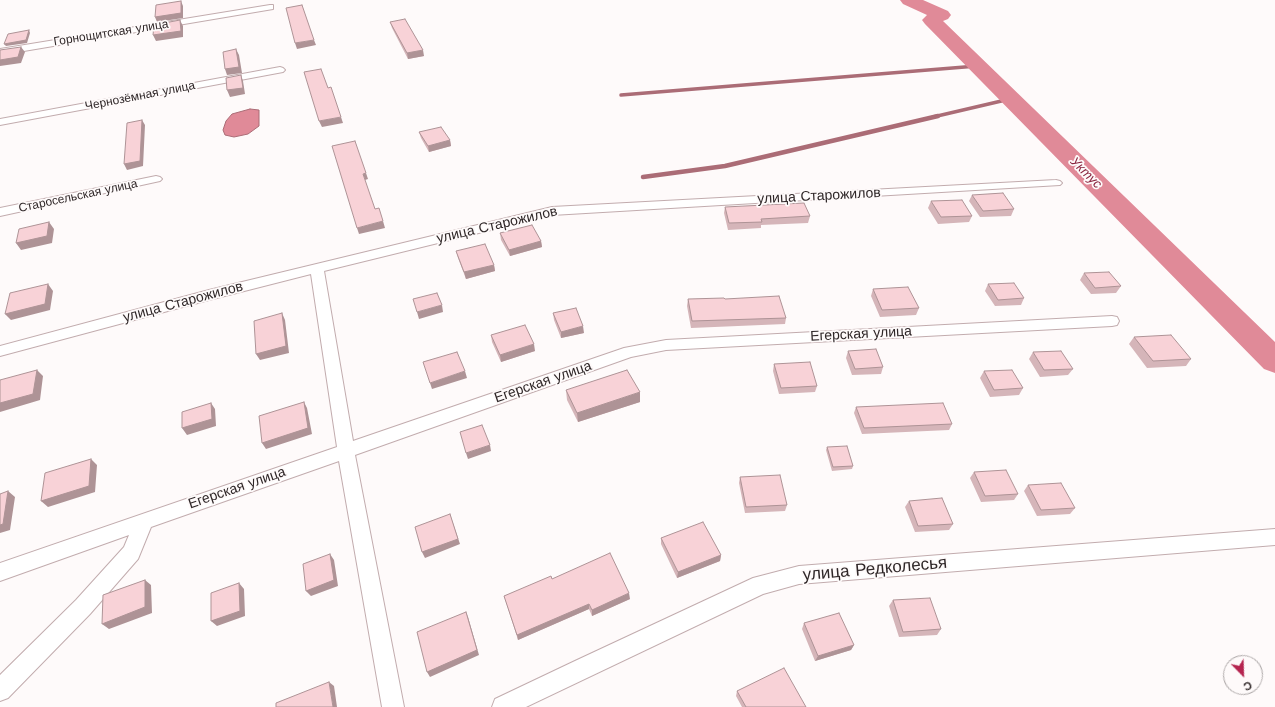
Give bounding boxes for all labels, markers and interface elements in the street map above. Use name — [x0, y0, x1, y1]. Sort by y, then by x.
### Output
street label: Горнощитская улица — [53, 17, 169, 49]
street label: Чернозёмная улица — [84, 78, 196, 114]
water label: Уктус — [1067, 154, 1105, 192]
street label: Старосельская улица — [17, 176, 139, 216]
street label: улица Старожилов — [757, 184, 881, 208]
street label: улица Старожилов — [435, 203, 559, 247]
street label: улица Старожилов — [121, 278, 245, 326]
street label: Егерская улица — [810, 323, 912, 345]
street label: Егерская улица — [492, 357, 594, 407]
street label: Егерская улица — [186, 463, 288, 513]
street label: улица Редколесья — [802, 553, 948, 585]
north arrow — [1223, 655, 1263, 695]
text: С — [1241, 678, 1254, 693]

